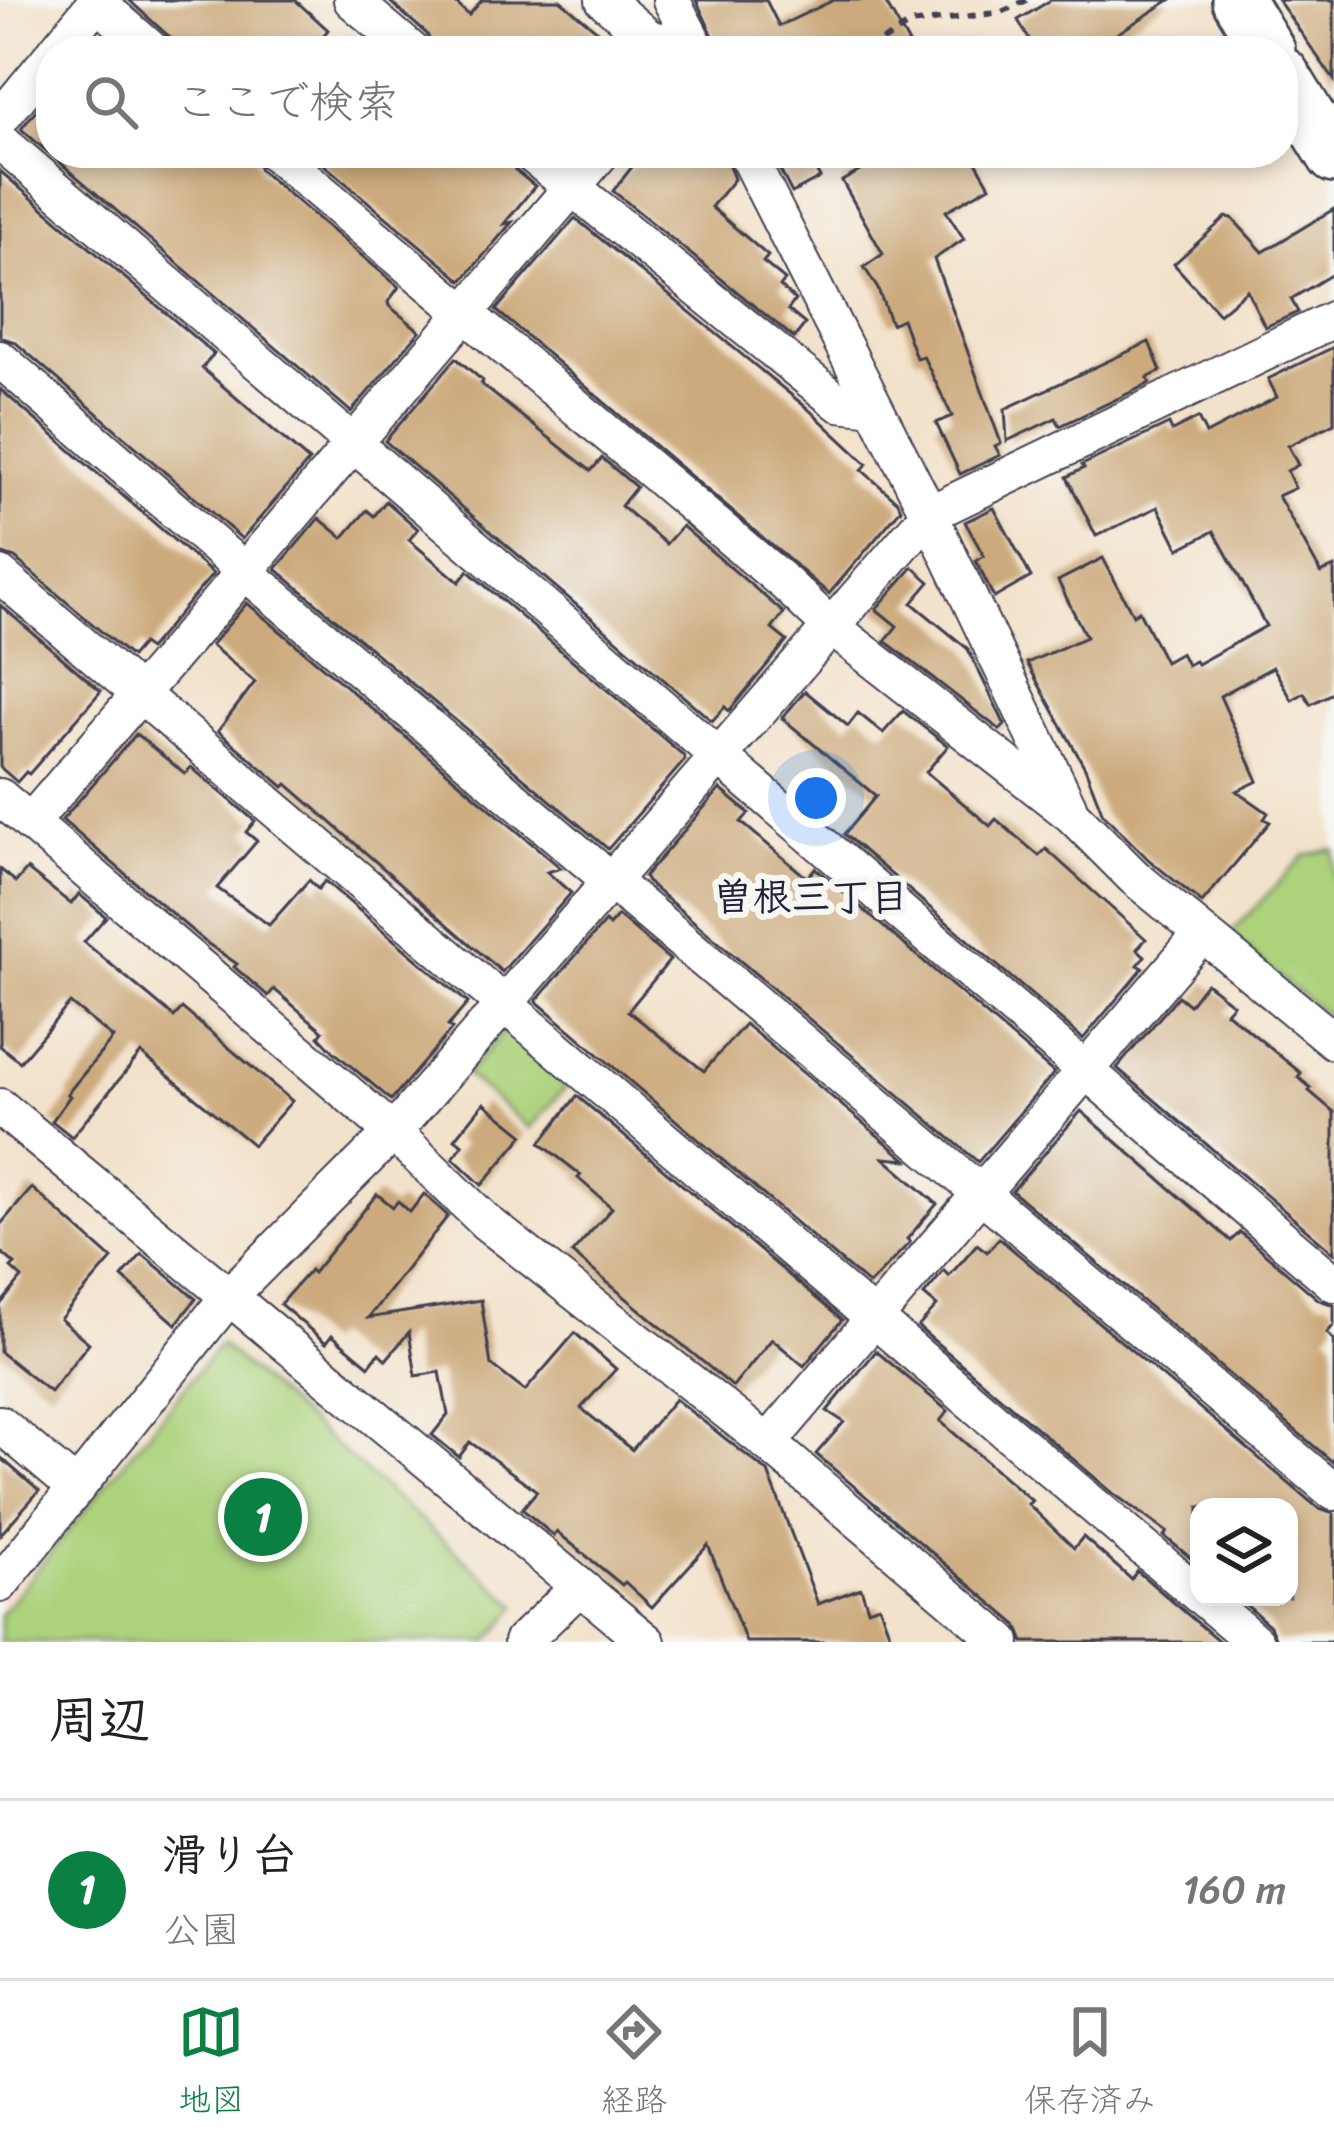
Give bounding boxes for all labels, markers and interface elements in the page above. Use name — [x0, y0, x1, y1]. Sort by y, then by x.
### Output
search box — [36, 36, 1298, 168]
text: ここで検索 — [174, 62, 399, 142]
icon: search — [78, 69, 144, 135]
your location — [786, 768, 846, 828]
district label: 曽根三丁目 — [713, 862, 909, 931]
pin: 1 — [224, 1472, 302, 1562]
map controls — [1190, 1498, 1298, 1606]
button: layers — [1190, 1498, 1298, 1606]
text: 周辺 — [48, 1675, 150, 1765]
text: 滑り台 — [162, 1815, 297, 1895]
text: 1 — [79, 1855, 95, 1924]
text: 160 m — [1182, 1855, 1286, 1924]
text: 公園 — [162, 1895, 240, 1964]
tab: 地図 — [178, 1999, 244, 2129]
tab: 経路 — [601, 1999, 667, 2129]
tab: 保存済み — [1024, 1999, 1156, 2129]

